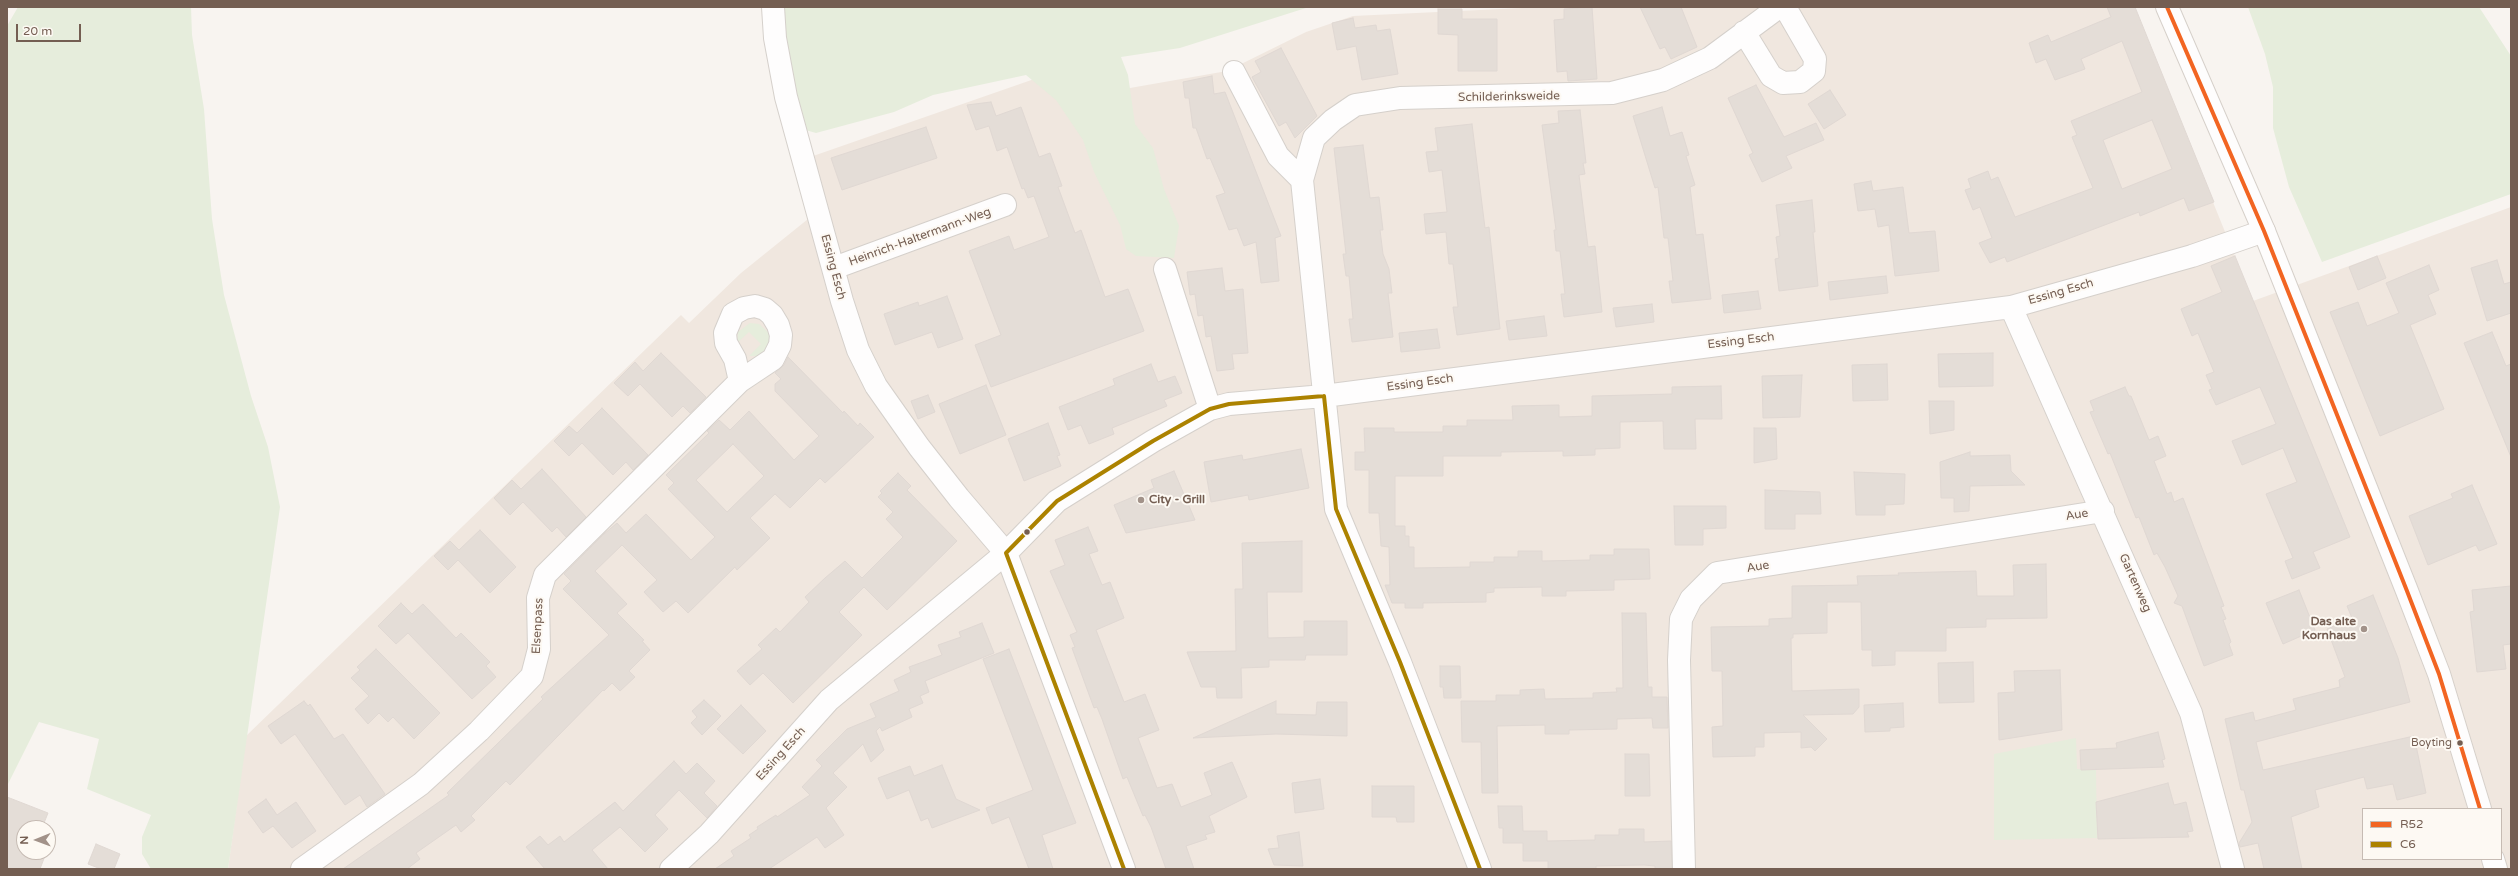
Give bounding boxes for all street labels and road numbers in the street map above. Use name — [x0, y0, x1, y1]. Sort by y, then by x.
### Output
street label: Schilderinksweide — [1458, 89, 1560, 105]
street label: Heinrich-Haltermann-Weg — [847, 205, 993, 269]
street label: Essing Esch — [817, 233, 849, 301]
street label: Essing Esch — [2027, 276, 2095, 308]
street label: Essing Esch — [1707, 330, 1775, 352]
street label: Essing Esch — [1386, 371, 1454, 395]
street label: Aue — [2065, 506, 2089, 524]
street label: Gartenweg — [2116, 551, 2154, 615]
street label: Aue — [1746, 558, 1770, 576]
street label: Elsenpass — [529, 597, 547, 655]
street label: Essing Esch — [753, 724, 809, 784]

